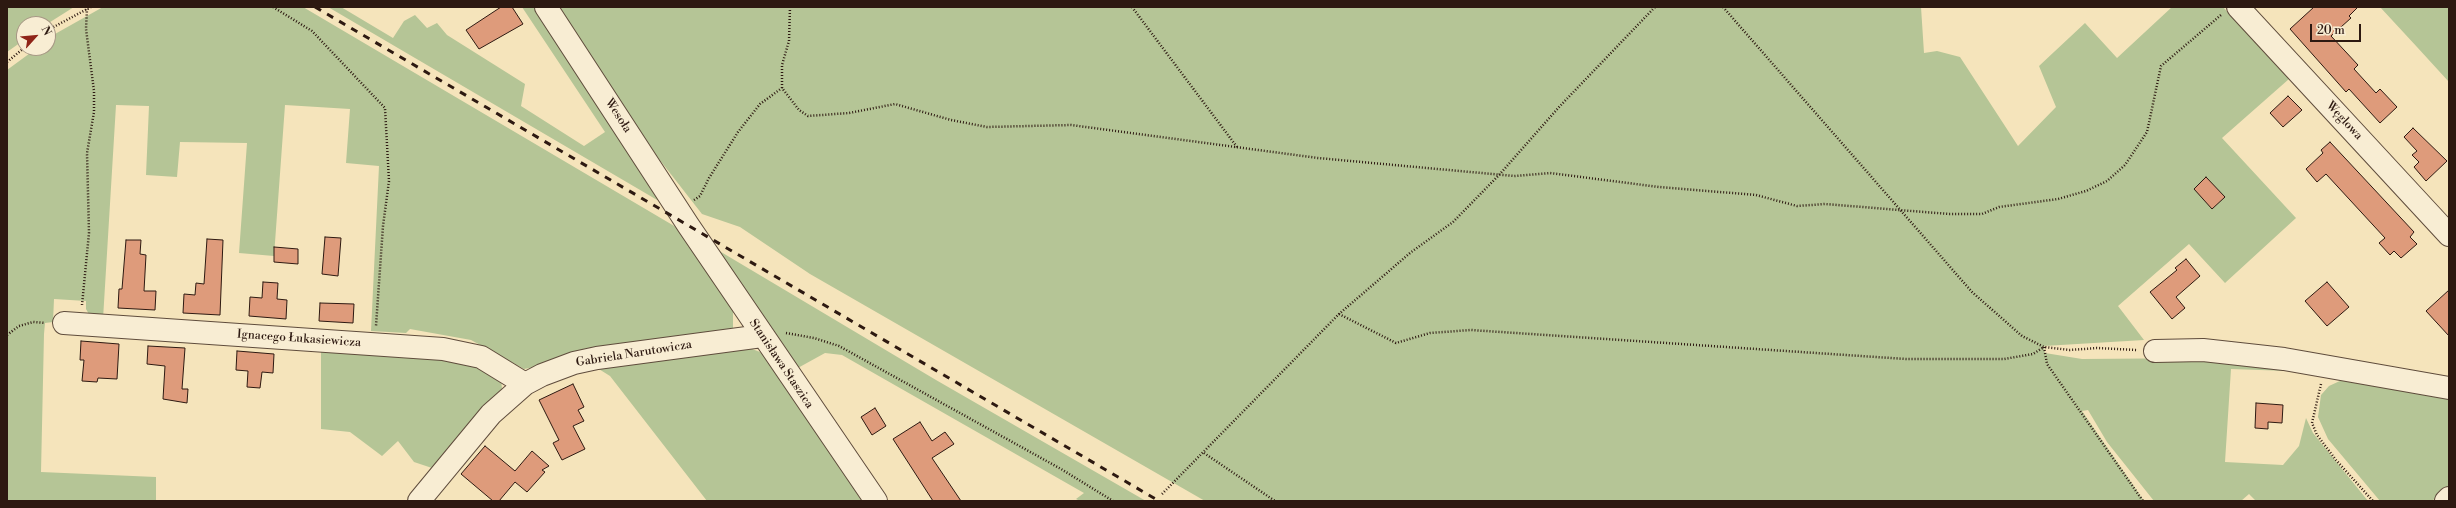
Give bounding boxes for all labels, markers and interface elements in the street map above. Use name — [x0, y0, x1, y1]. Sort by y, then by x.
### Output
north arrow — [16, 16, 56, 56]
scale bar — [2312, 16, 2363, 42]
text: 20 m — [2317, 23, 2345, 38]
text: N — [38, 24, 54, 38]
street label: Wesoła — [602, 96, 634, 136]
street label: Węglowa — [2323, 99, 2365, 143]
street label: Stanisława Staszica — [746, 317, 816, 411]
street label: Ignacego Łukasiewicza — [236, 327, 362, 351]
street label: Gabriela Narutowicza — [575, 338, 693, 370]

